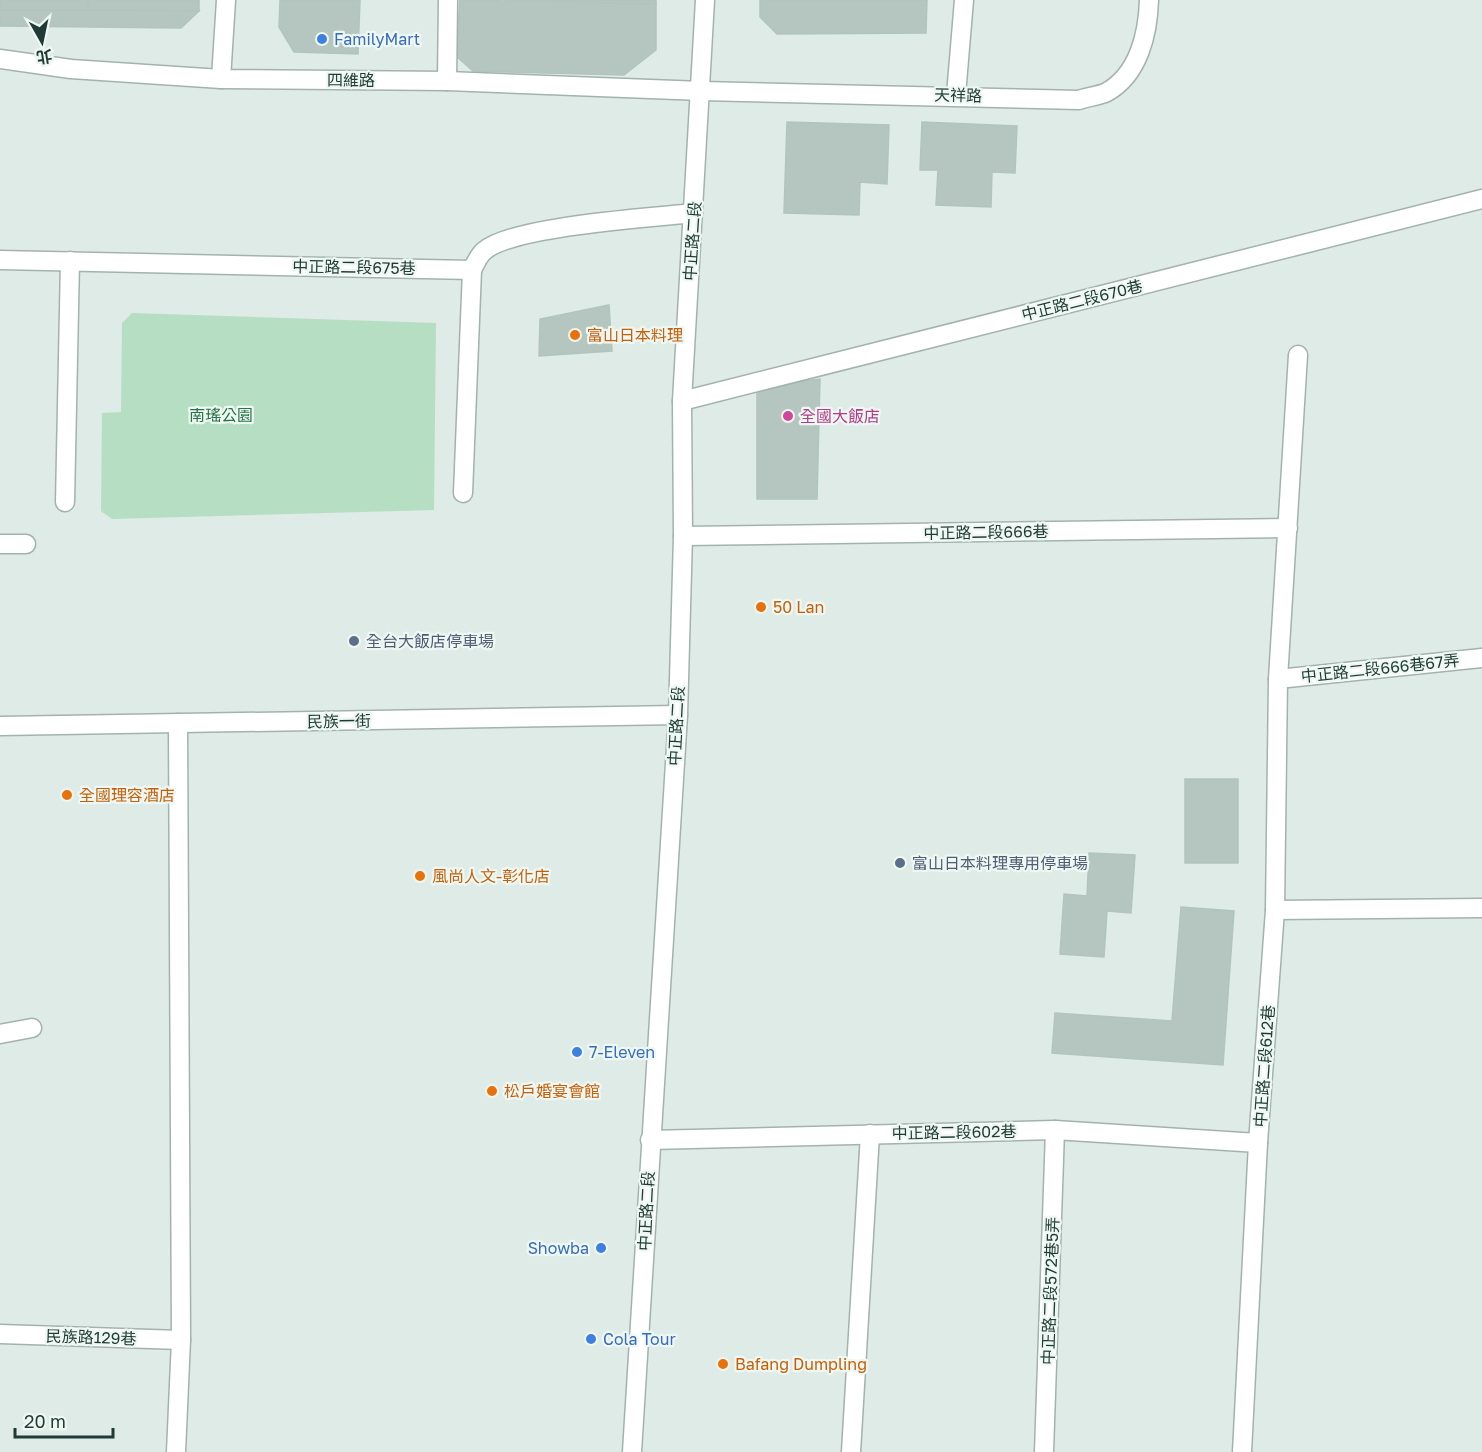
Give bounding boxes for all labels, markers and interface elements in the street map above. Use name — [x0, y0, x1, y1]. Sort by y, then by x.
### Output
north arrow — [12, 12, 72, 72]
place label: FamilyMart — [334, 29, 420, 49]
marker: FamilyMart — [315, 32, 329, 46]
text: 北 — [35, 46, 54, 68]
street label: 四維路 — [327, 70, 375, 90]
street label: 天祥路 — [934, 85, 982, 105]
street label: 中正路二段 — [679, 200, 705, 282]
street label: 中正路二段675巷 — [292, 256, 416, 278]
street label: 中正路二段670巷 — [1019, 275, 1145, 325]
place label: 富山日本料理 — [587, 325, 683, 345]
marker: 富山日本料理 — [568, 328, 582, 342]
park label: 南瑤公園 — [189, 405, 253, 425]
place label: 全國大飯店 — [800, 406, 880, 426]
marker: 全國大飯店 — [781, 409, 795, 423]
street label: 中正路二段666巷 — [923, 521, 1049, 543]
place label: 50 Lan — [773, 597, 824, 617]
marker: 50 Lan — [754, 600, 768, 614]
place label: 全台大飯店停車場 — [366, 631, 494, 651]
marker: 全台大飯店停車場 — [347, 634, 361, 648]
street label: 中正路二段666巷67弄 — [1300, 650, 1460, 686]
street label: 中正路二段 — [664, 686, 688, 766]
street label: 民族一街 — [307, 710, 371, 732]
place label: 全國理容酒店 — [79, 785, 175, 805]
marker: 全國理容酒店 — [60, 788, 74, 802]
place label: 富山日本料理專用停車場 — [912, 853, 1088, 873]
marker: 富山日本料理專用停車場 — [893, 856, 907, 870]
place label: 風尚人文-彰化店 — [432, 866, 550, 886]
marker: 風尚人文-彰化店 — [413, 869, 427, 883]
street label: 中正路二段612巷 — [1250, 1004, 1278, 1128]
place label: 7-Eleven — [589, 1042, 655, 1062]
marker: 7-Eleven — [570, 1045, 584, 1059]
place label: 松戶婚宴會館 — [504, 1081, 600, 1101]
marker: 松戶婚宴會館 — [485, 1084, 499, 1098]
street label: 中正路二段602巷 — [891, 1121, 1017, 1143]
street label: 中正路二段 — [634, 1171, 658, 1251]
street label: 中正路二段572巷5弄 — [1037, 1217, 1063, 1365]
place label: Showba — [528, 1238, 589, 1258]
marker: Showba — [594, 1241, 608, 1255]
street label: 民族路129巷 — [45, 1325, 137, 1349]
place label: Cola Tour — [603, 1329, 676, 1349]
marker: Cola Tour — [584, 1332, 598, 1346]
place label: Bafang Dumpling — [735, 1354, 867, 1374]
marker: Bafang Dumpling — [716, 1357, 730, 1371]
scale bar — [15, 1401, 112, 1439]
text: 20 m — [24, 1410, 66, 1432]

